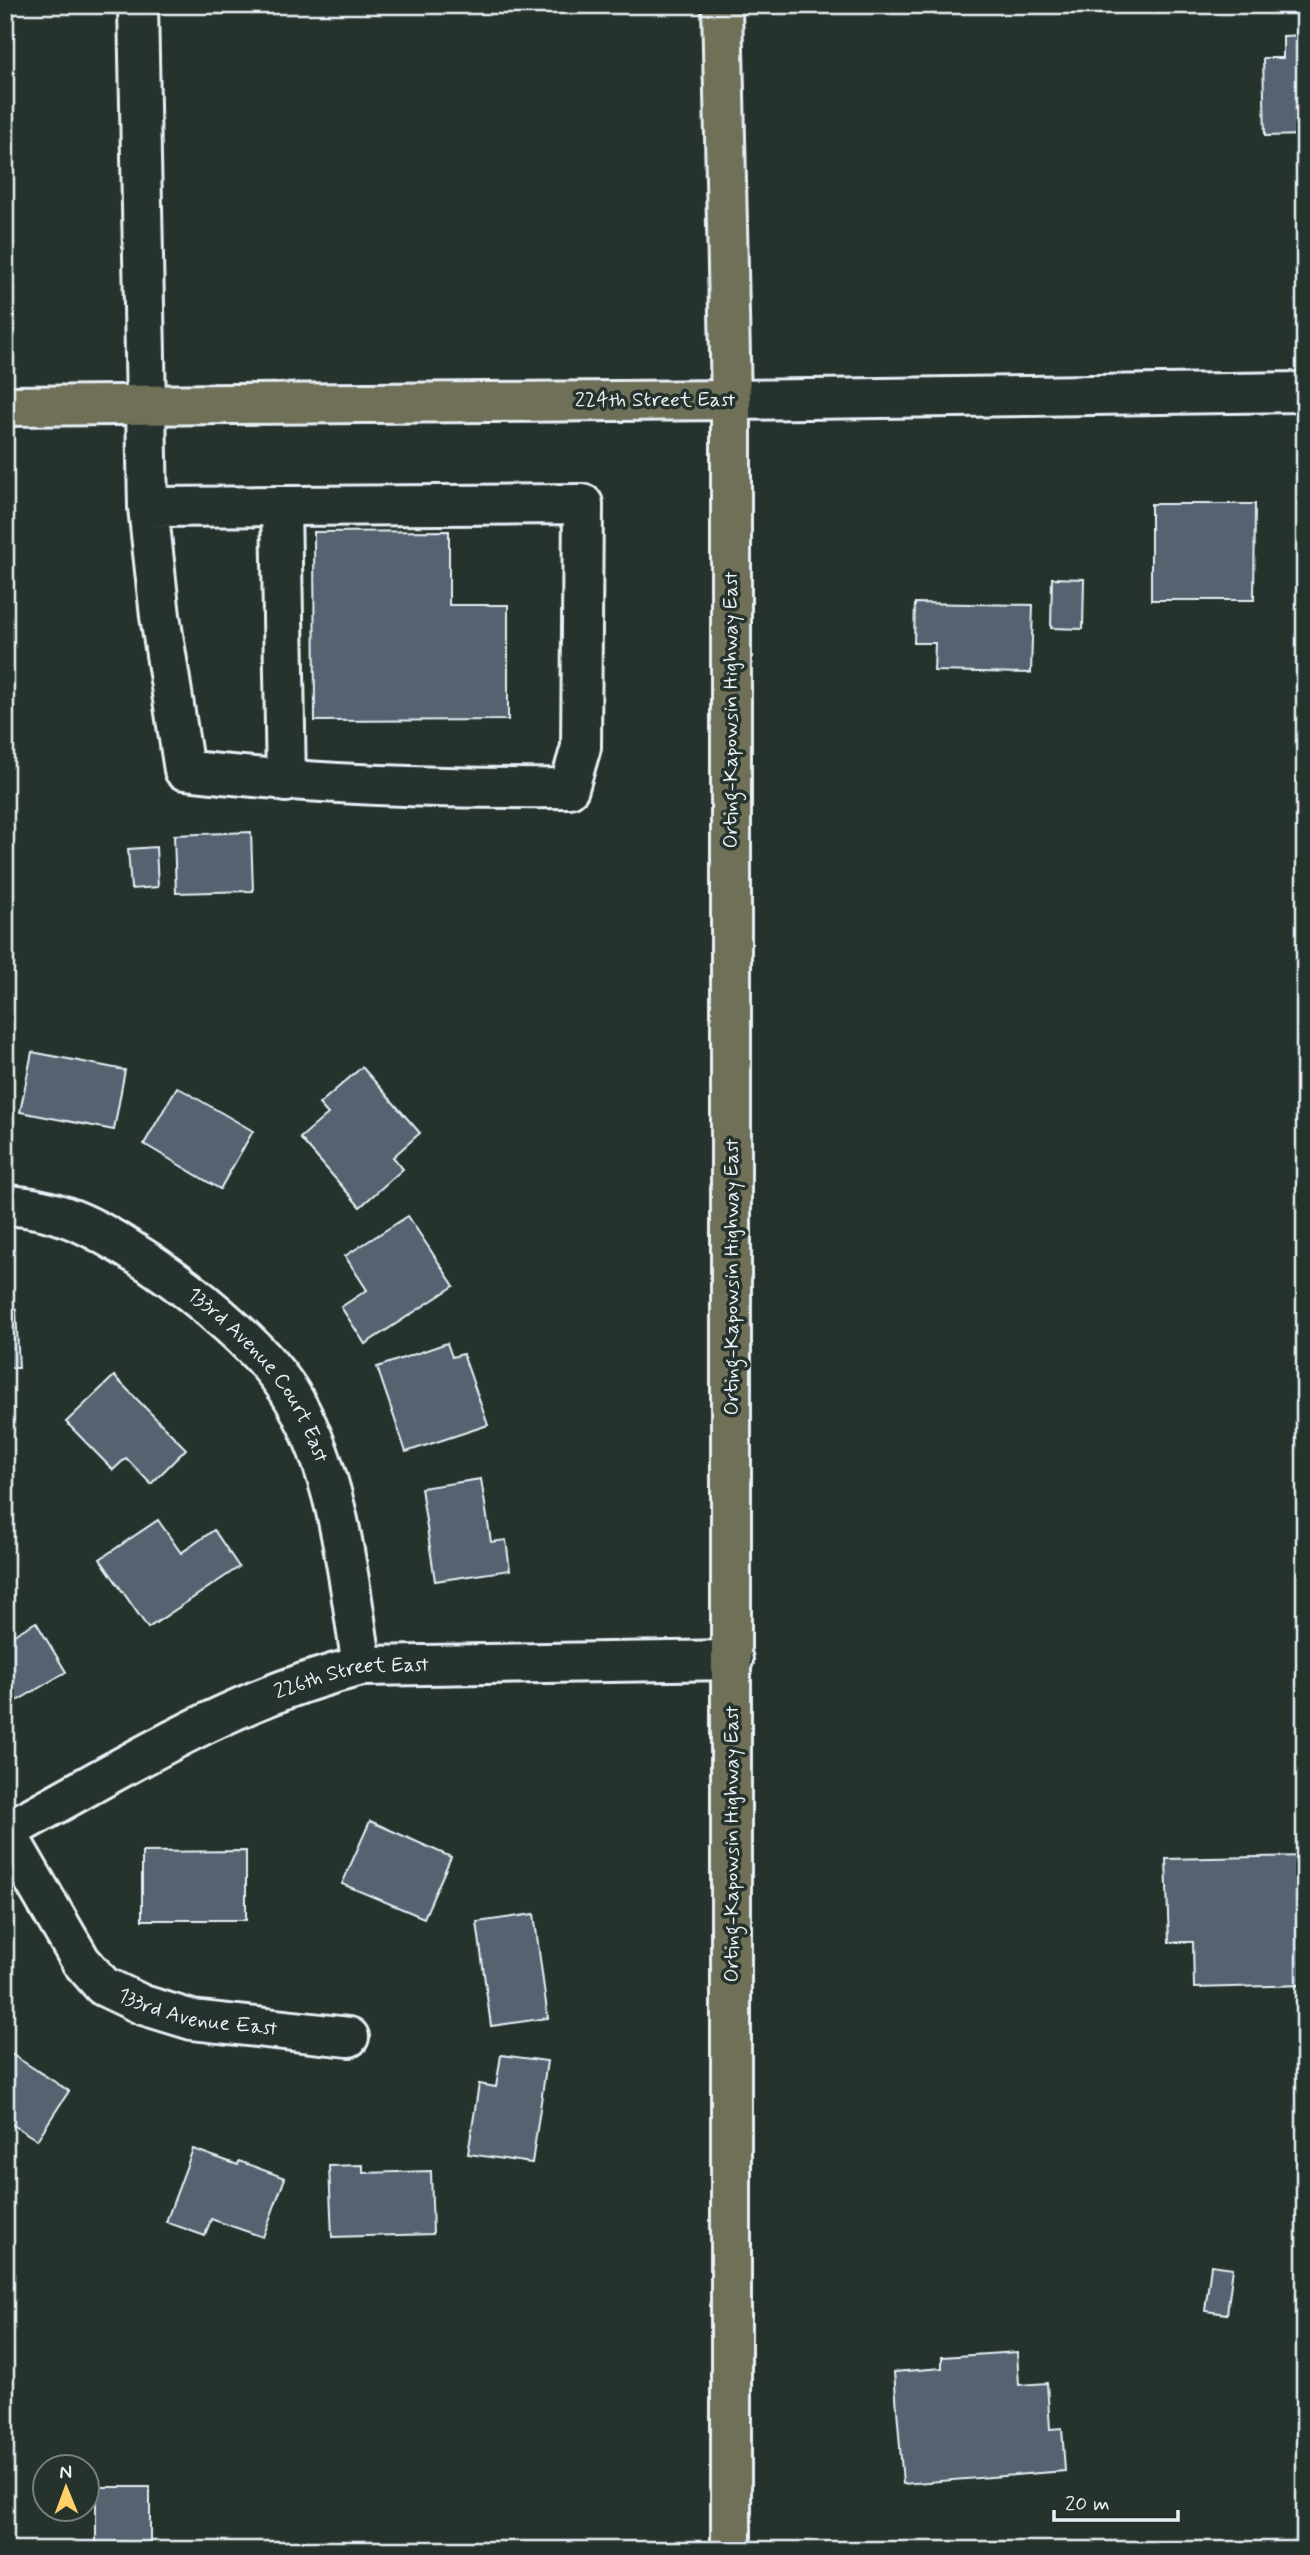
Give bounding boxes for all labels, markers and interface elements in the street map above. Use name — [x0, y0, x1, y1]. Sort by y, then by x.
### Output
street label: 224th Street East — [575, 386, 736, 414]
street label: Orting-Kapowsin Highway East — [717, 571, 747, 848]
street label: Orting-Kapowsin Highway East — [718, 1138, 748, 1415]
street label: 133rd Avenue Court East — [181, 1281, 335, 1467]
street label: 226th Street East — [270, 1651, 430, 1706]
street label: Orting-Kapowsin Highway East — [718, 1705, 748, 1982]
street label: 133rd Avenue East — [113, 1981, 279, 2043]
north arrow — [32, 2454, 102, 2524]
text: N — [59, 2460, 72, 2485]
scale bar — [1054, 2478, 1179, 2522]
text: 20 m — [1065, 2490, 1110, 2518]

